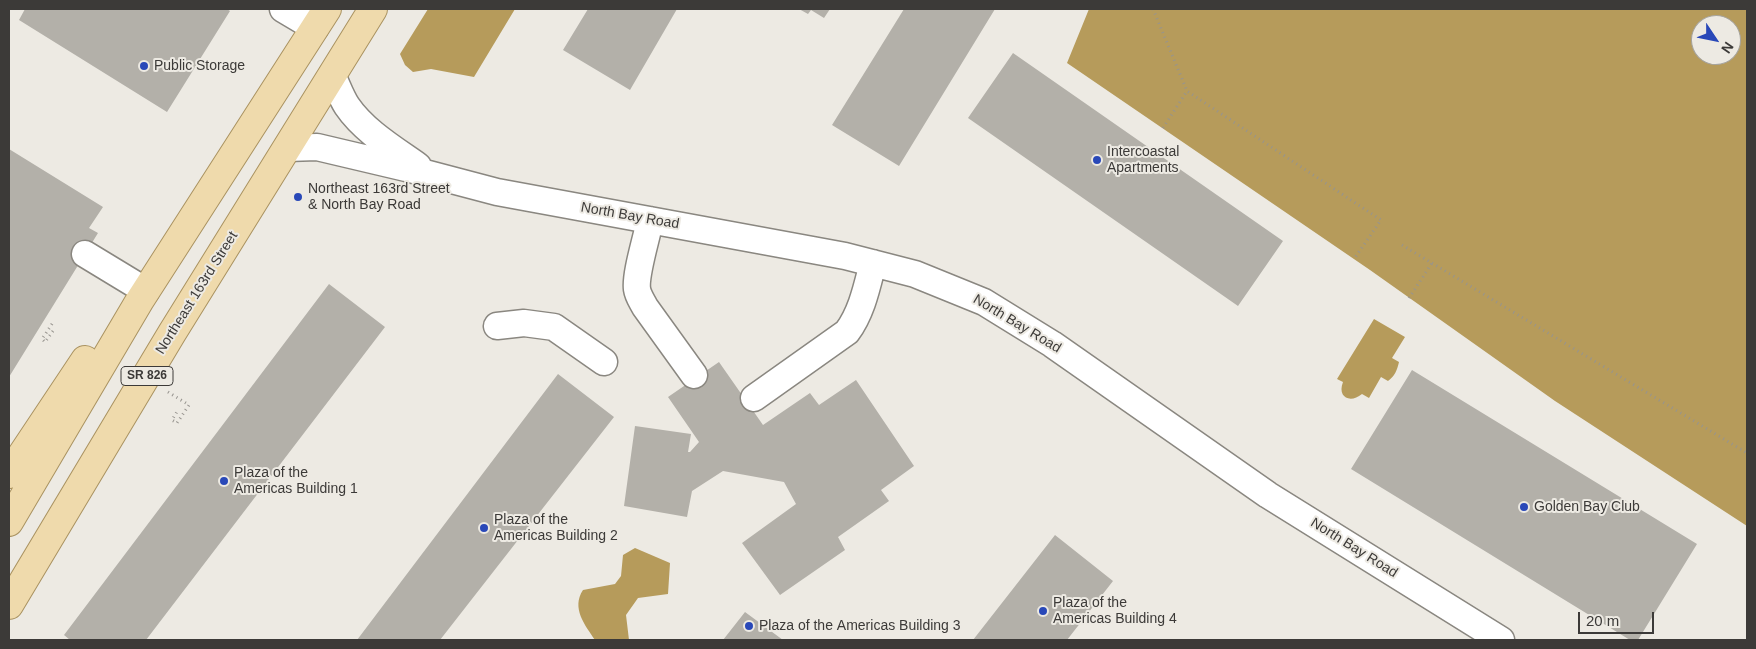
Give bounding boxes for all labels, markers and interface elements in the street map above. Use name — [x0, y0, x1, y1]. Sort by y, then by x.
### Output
north arrow — [1691, 15, 1741, 65]
text: N — [1718, 39, 1737, 56]
place label: Public Storage — [154, 58, 245, 74]
marker: Public Storage — [138, 60, 150, 72]
place label: Intercoastal Apartments — [1107, 144, 1179, 176]
marker: Intercoastal Apartments — [1091, 154, 1103, 166]
place label: Northeast 163rd Street & North Bay Road — [308, 181, 450, 213]
marker: Northeast 163rd Street & North Bay Road — [292, 191, 304, 203]
street label: North Bay Road — [579, 199, 681, 233]
street label: Northeast 163rd Street — [152, 228, 242, 358]
street label: North Bay Road — [970, 291, 1064, 357]
road number: SR 826 — [121, 366, 173, 386]
place label: Plaza of the Americas Building 1 — [234, 465, 358, 498]
marker: Plaza of the Americas Building 1 — [218, 475, 230, 487]
place label: Golden Bay Club — [1534, 499, 1640, 515]
marker: Golden Bay Club — [1518, 501, 1530, 513]
place label: Plaza of the Americas Building 2 — [494, 512, 618, 544]
street label: North Bay Road — [1307, 514, 1401, 582]
marker: Plaza of the Americas Building 2 — [478, 522, 490, 534]
place label: Plaza of the Americas Building 4 — [1053, 595, 1177, 628]
scale bar — [1581, 602, 1657, 634]
marker: Plaza of the Americas Building 4 — [1037, 605, 1049, 617]
text: 20 m — [1586, 612, 1619, 629]
place label: Plaza of the Americas Building 3 — [759, 618, 961, 634]
marker: Plaza of the Americas Building 3 — [743, 620, 755, 632]

